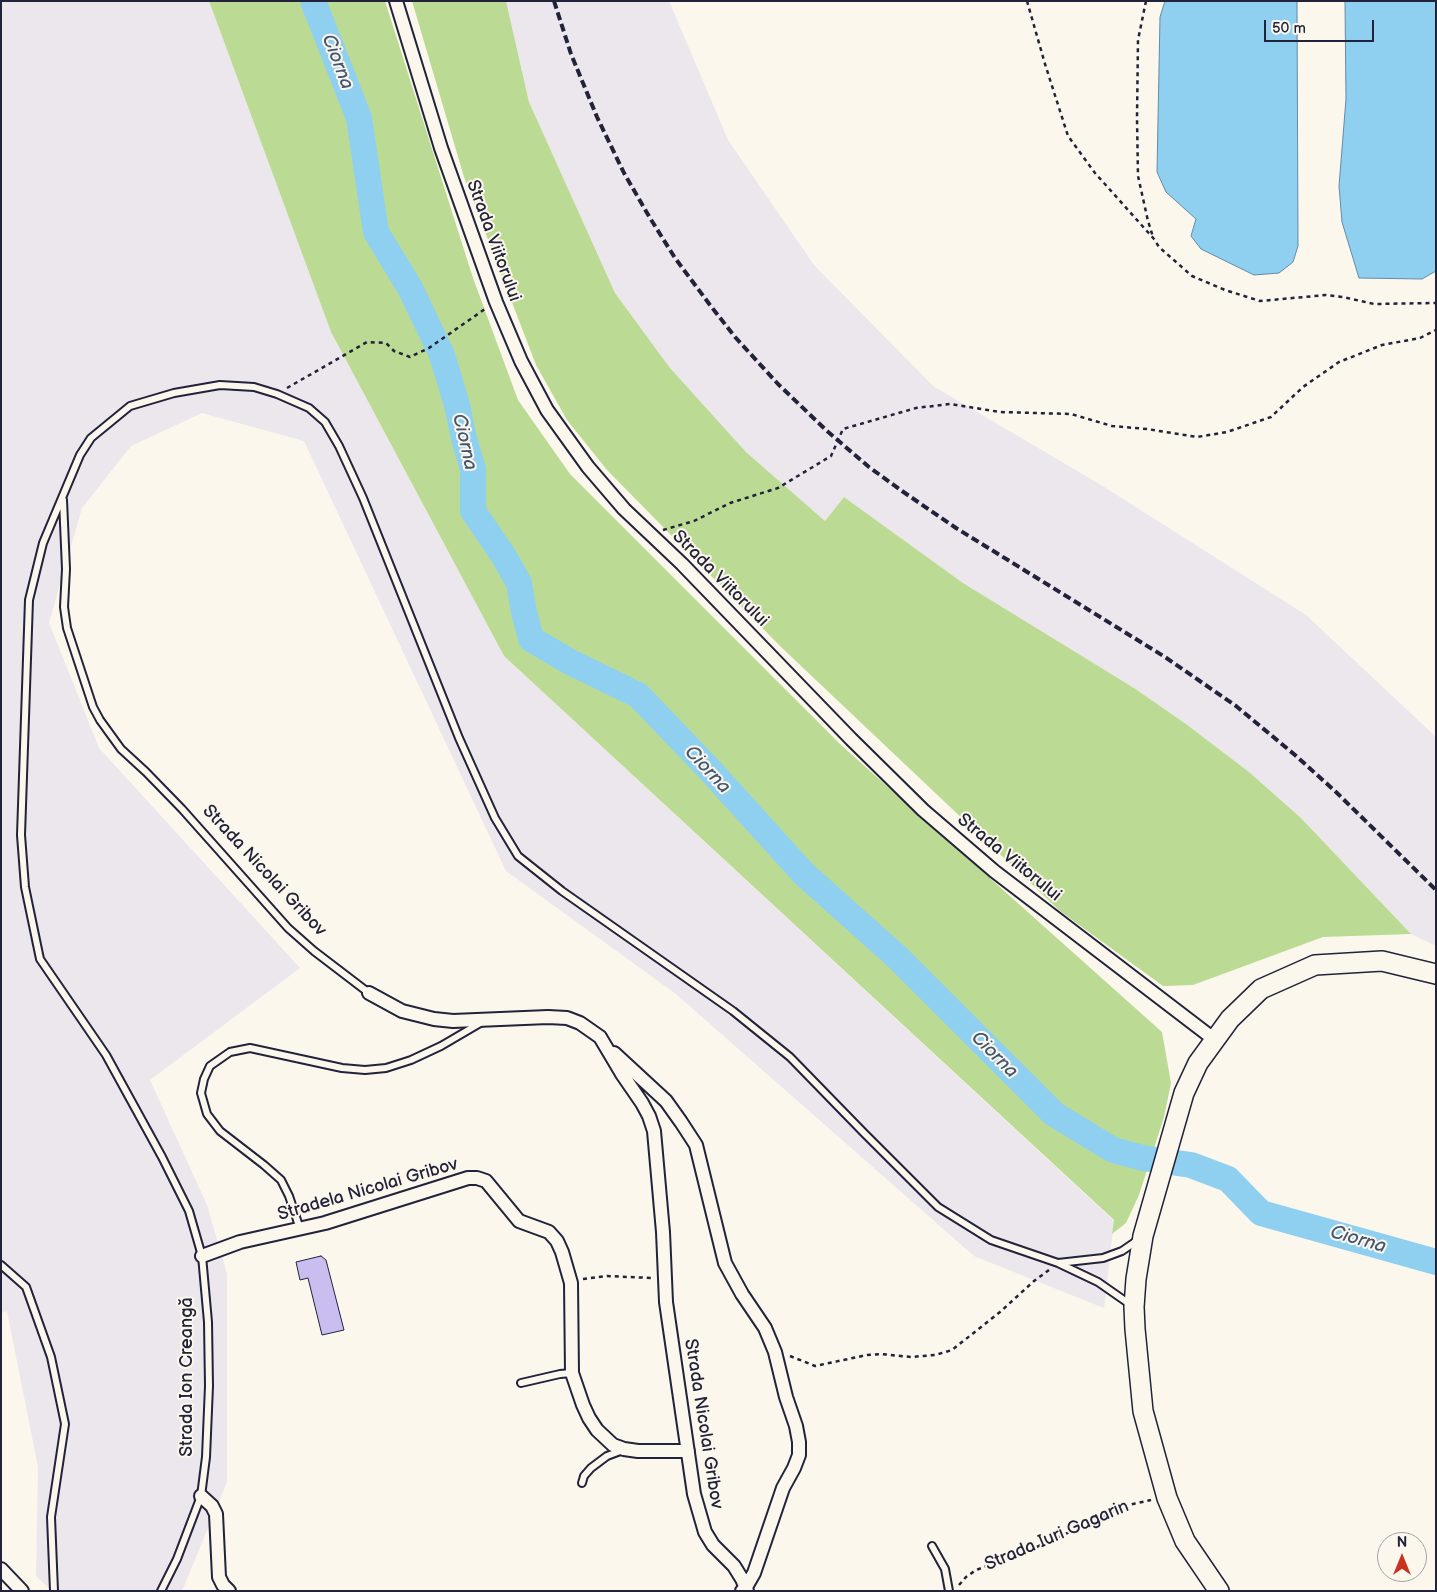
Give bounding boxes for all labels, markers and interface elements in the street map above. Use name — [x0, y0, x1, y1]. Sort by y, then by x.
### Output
scale bar — [1267, 10, 1377, 42]
text: 50 m — [1272, 19, 1306, 38]
water label: Ciorna — [316, 31, 358, 93]
street label: Strada Viitorului — [461, 177, 525, 305]
water label: Ciorna — [446, 412, 482, 472]
street label: Strada Viitorului — [667, 526, 773, 632]
water label: Ciorna — [679, 741, 735, 799]
street label: Strada Nicolai Gribov — [197, 801, 331, 941]
street label: Strada Viitorului — [953, 809, 1065, 907]
water label: Ciorna — [966, 1027, 1022, 1083]
street label: Stradela Nicolai Gribov — [275, 1154, 461, 1226]
water label: Ciorna — [1327, 1221, 1389, 1259]
street label: Strada Ion Creangă — [176, 1297, 198, 1457]
street label: Strada Nicolai Gribov — [679, 1337, 727, 1511]
street label: Strada Iuri Gagarin — [982, 1496, 1132, 1576]
north arrow — [1377, 1532, 1427, 1582]
text: N — [1397, 1534, 1407, 1551]

